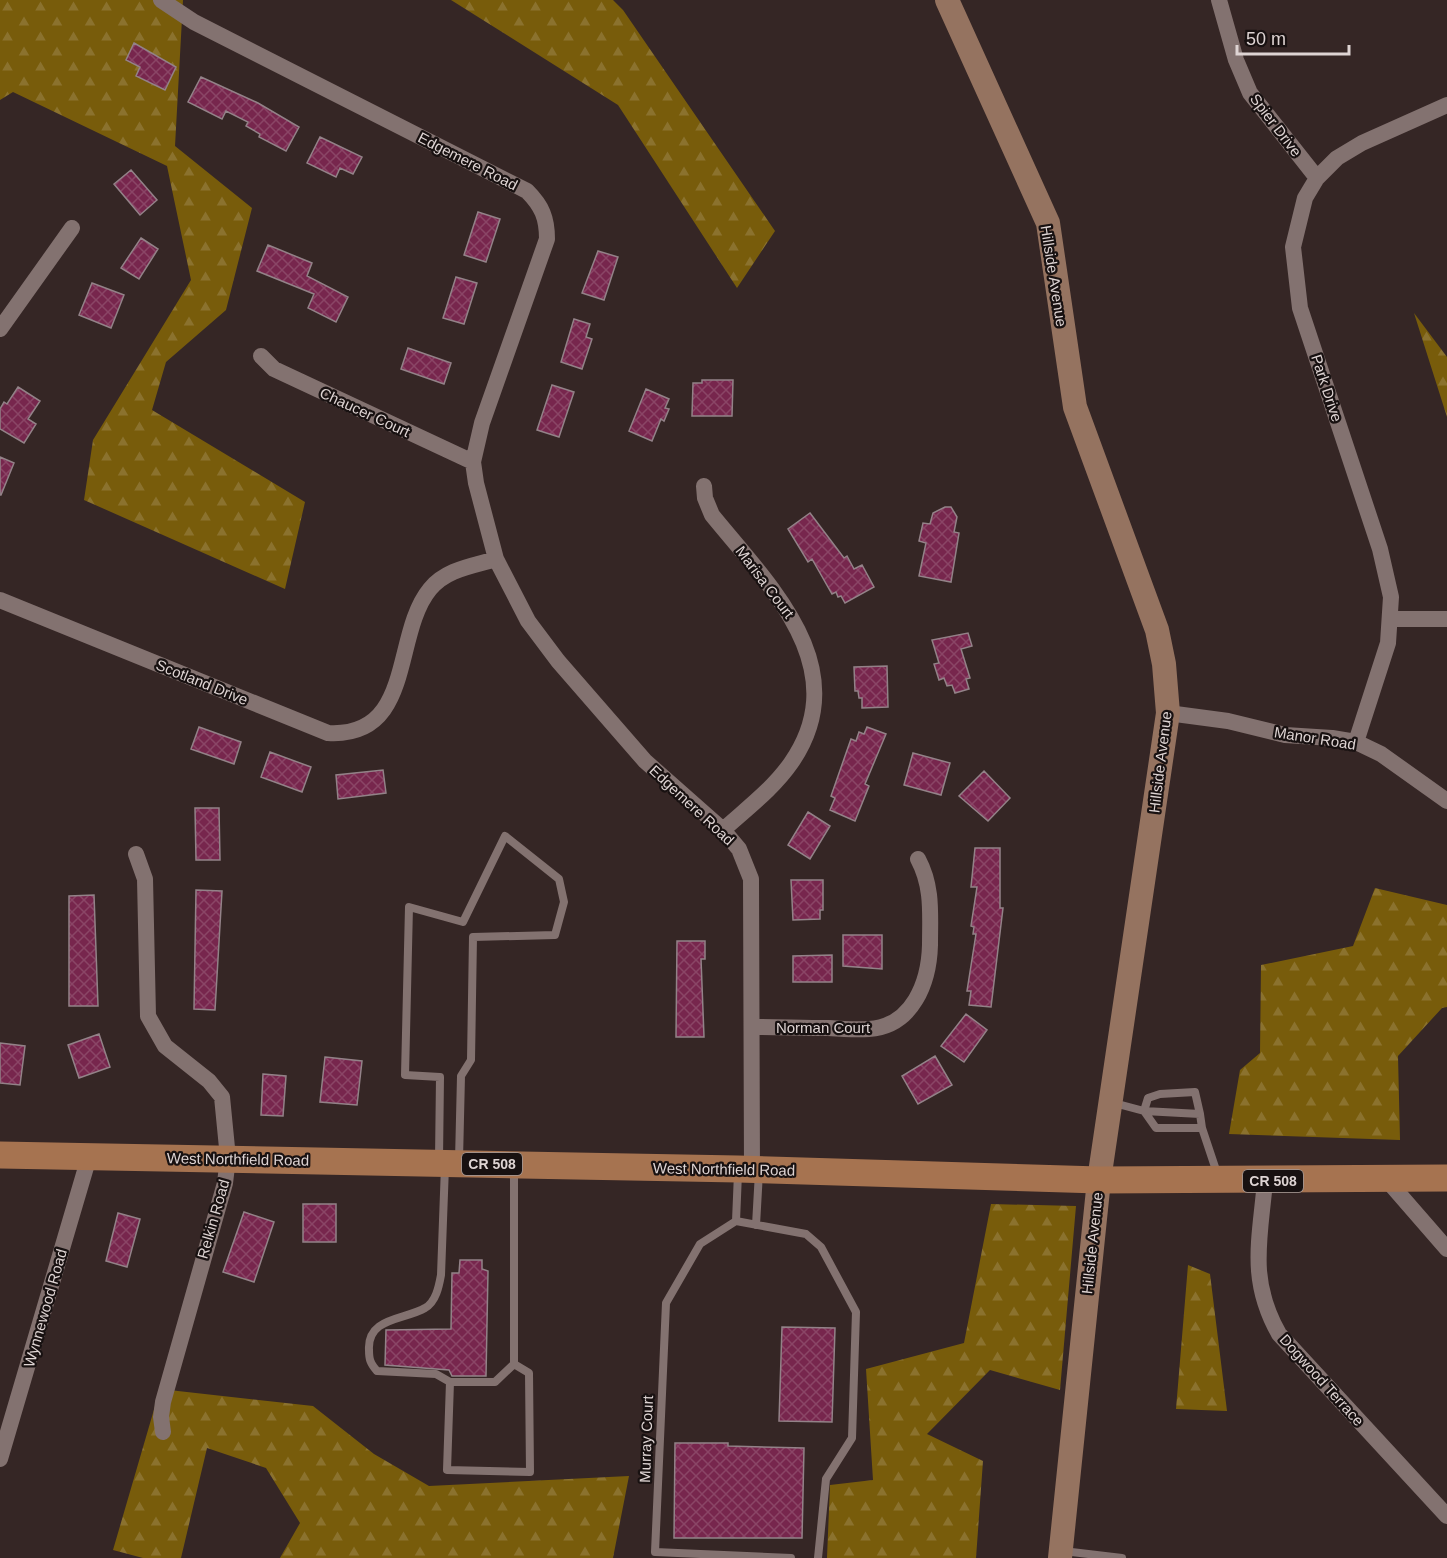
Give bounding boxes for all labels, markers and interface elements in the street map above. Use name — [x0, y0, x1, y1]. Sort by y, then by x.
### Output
scale bar — [1237, 18, 1350, 56]
text: 50 m — [1246, 29, 1286, 49]
street label: Spier Drive — [1247, 90, 1305, 160]
street label: Edgemere Road — [415, 129, 521, 193]
street label: Hillside Avenue — [1038, 224, 1070, 328]
street label: Park Drive — [1308, 352, 1346, 424]
street label: Chaucer Court — [317, 384, 414, 441]
street label: Marisa Court — [732, 543, 798, 622]
street label: Scotland Drive — [154, 656, 250, 708]
street label: Hillside Avenue — [1145, 710, 1175, 814]
street label: Manor Road — [1273, 723, 1357, 753]
street label: Edgemere Road — [646, 762, 738, 848]
street label: Norman Court — [776, 1019, 871, 1036]
street label: West Northfield Road — [167, 1149, 309, 1169]
road number: CR 508 — [462, 1153, 522, 1175]
street label: West Northfield Road — [653, 1159, 795, 1179]
road number: CR 508 — [1243, 1170, 1303, 1192]
street label: Relkin Road — [194, 1177, 232, 1261]
street label: Hillside Avenue — [1078, 1191, 1106, 1295]
street label: Wynnewood Road — [20, 1247, 70, 1369]
street label: Dogwood Terrace — [1276, 1331, 1368, 1429]
street label: Murray Court — [636, 1394, 656, 1483]

